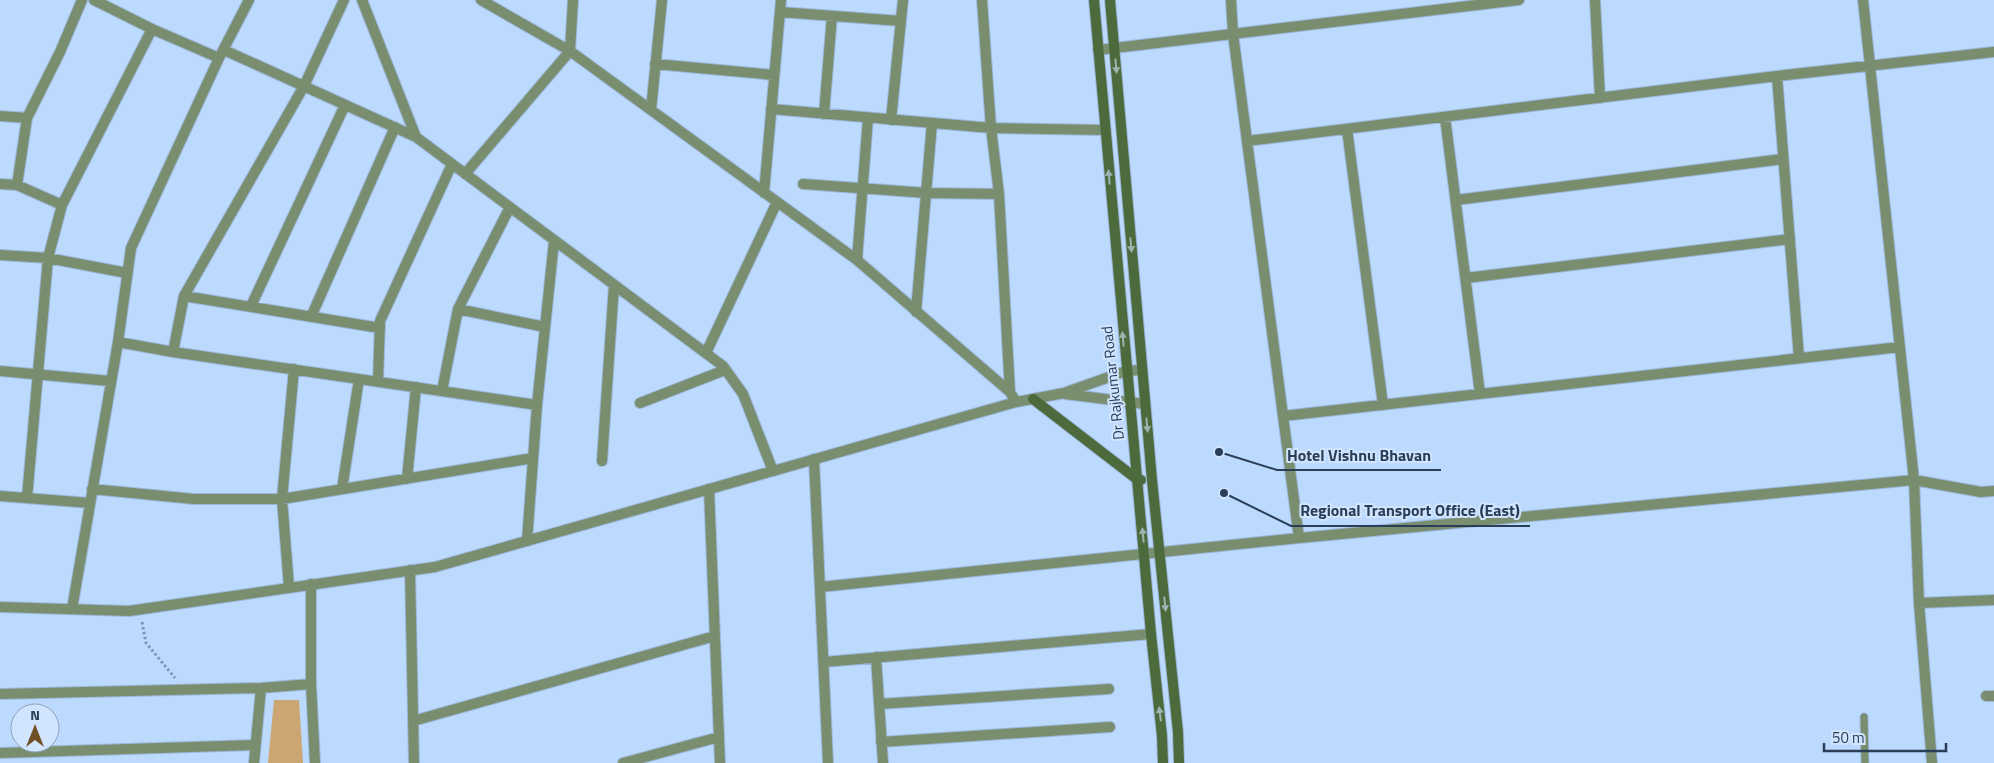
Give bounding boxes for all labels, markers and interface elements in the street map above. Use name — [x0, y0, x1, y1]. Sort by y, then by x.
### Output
one-way arrow — [1112, 58, 1120, 74]
one-way arrow — [1105, 169, 1113, 185]
one-way arrow — [1127, 238, 1135, 254]
street label: Dr Rajkumar Road — [1095, 325, 1130, 441]
one-way arrow — [1119, 330, 1127, 346]
one-way arrow — [1143, 417, 1151, 433]
callout: Hotel Vishnu Bhavan — [1277, 439, 1441, 470]
text: Hotel Vishnu Bhavan — [1287, 443, 1431, 467]
callout: Regional Transport Office (East) — [1291, 495, 1530, 526]
text: Regional Transport Office (East) — [1300, 498, 1520, 522]
one-way arrow — [1139, 527, 1147, 543]
one-way arrow — [1161, 596, 1169, 612]
north arrow — [10, 703, 60, 753]
text: N — [30, 704, 40, 725]
one-way arrow — [1156, 706, 1164, 722]
scale bar — [1824, 720, 1946, 752]
text: 50 m — [1832, 726, 1865, 749]

